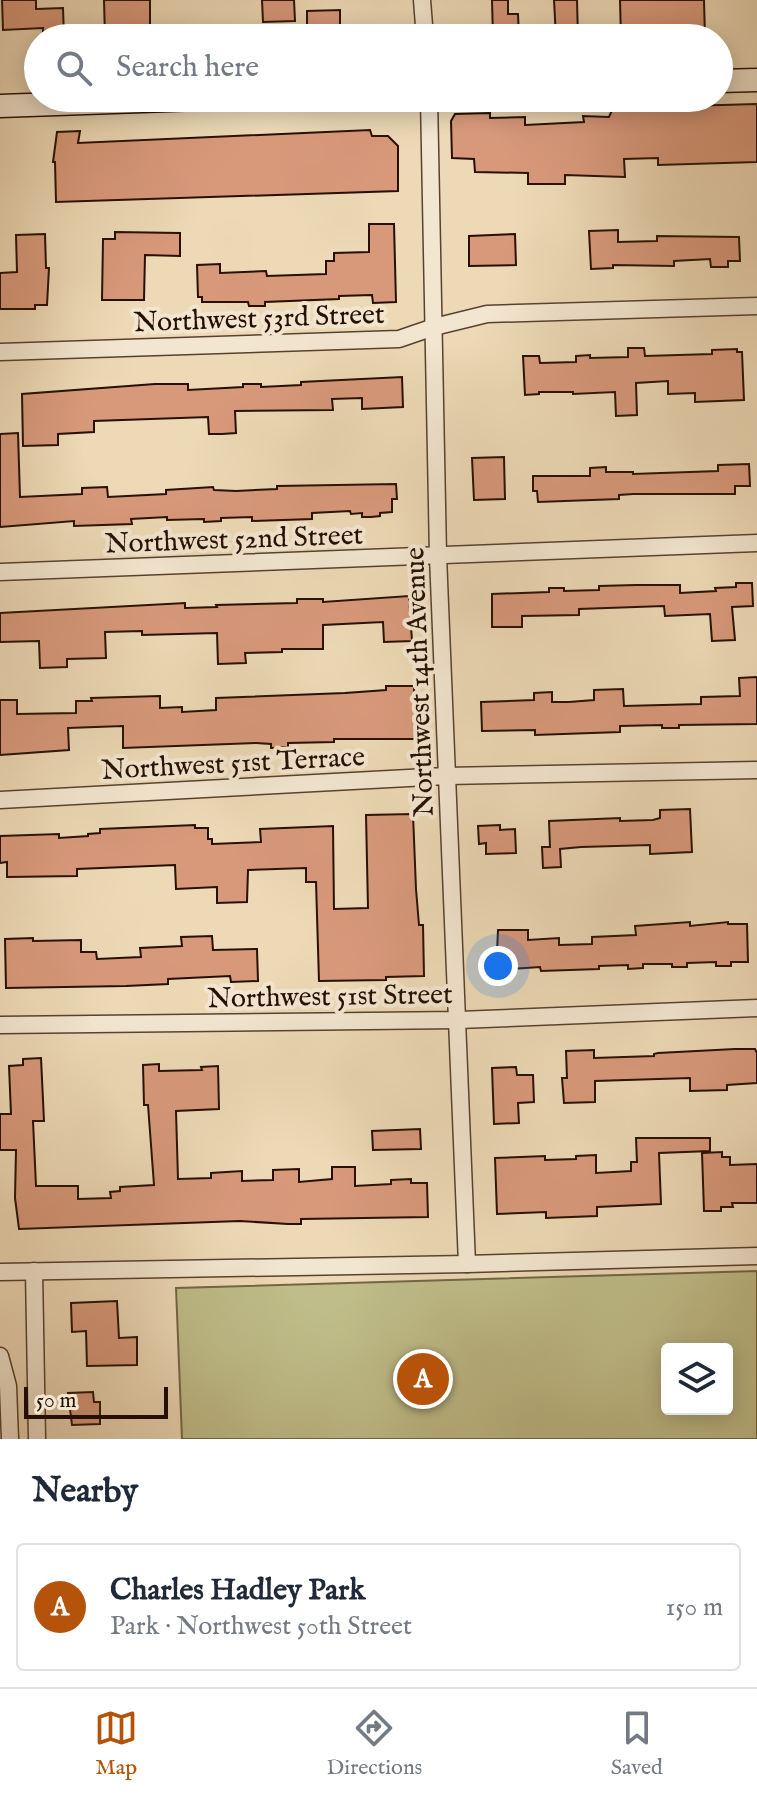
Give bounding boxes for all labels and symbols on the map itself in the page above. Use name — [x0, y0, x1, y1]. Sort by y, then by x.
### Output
street label: Northwest 53rd Street — [133, 298, 385, 341]
street label: Northwest 52nd Street — [104, 518, 364, 562]
street label: Northwest 14th Avenue — [398, 546, 443, 817]
street label: Northwest 51st Terrace — [100, 740, 366, 789]
your location — [478, 946, 518, 986]
street label: Northwest 51st Street — [207, 978, 453, 1017]
pin: A — [397, 1349, 449, 1409]
scale bar — [24, 1383, 168, 1419]

